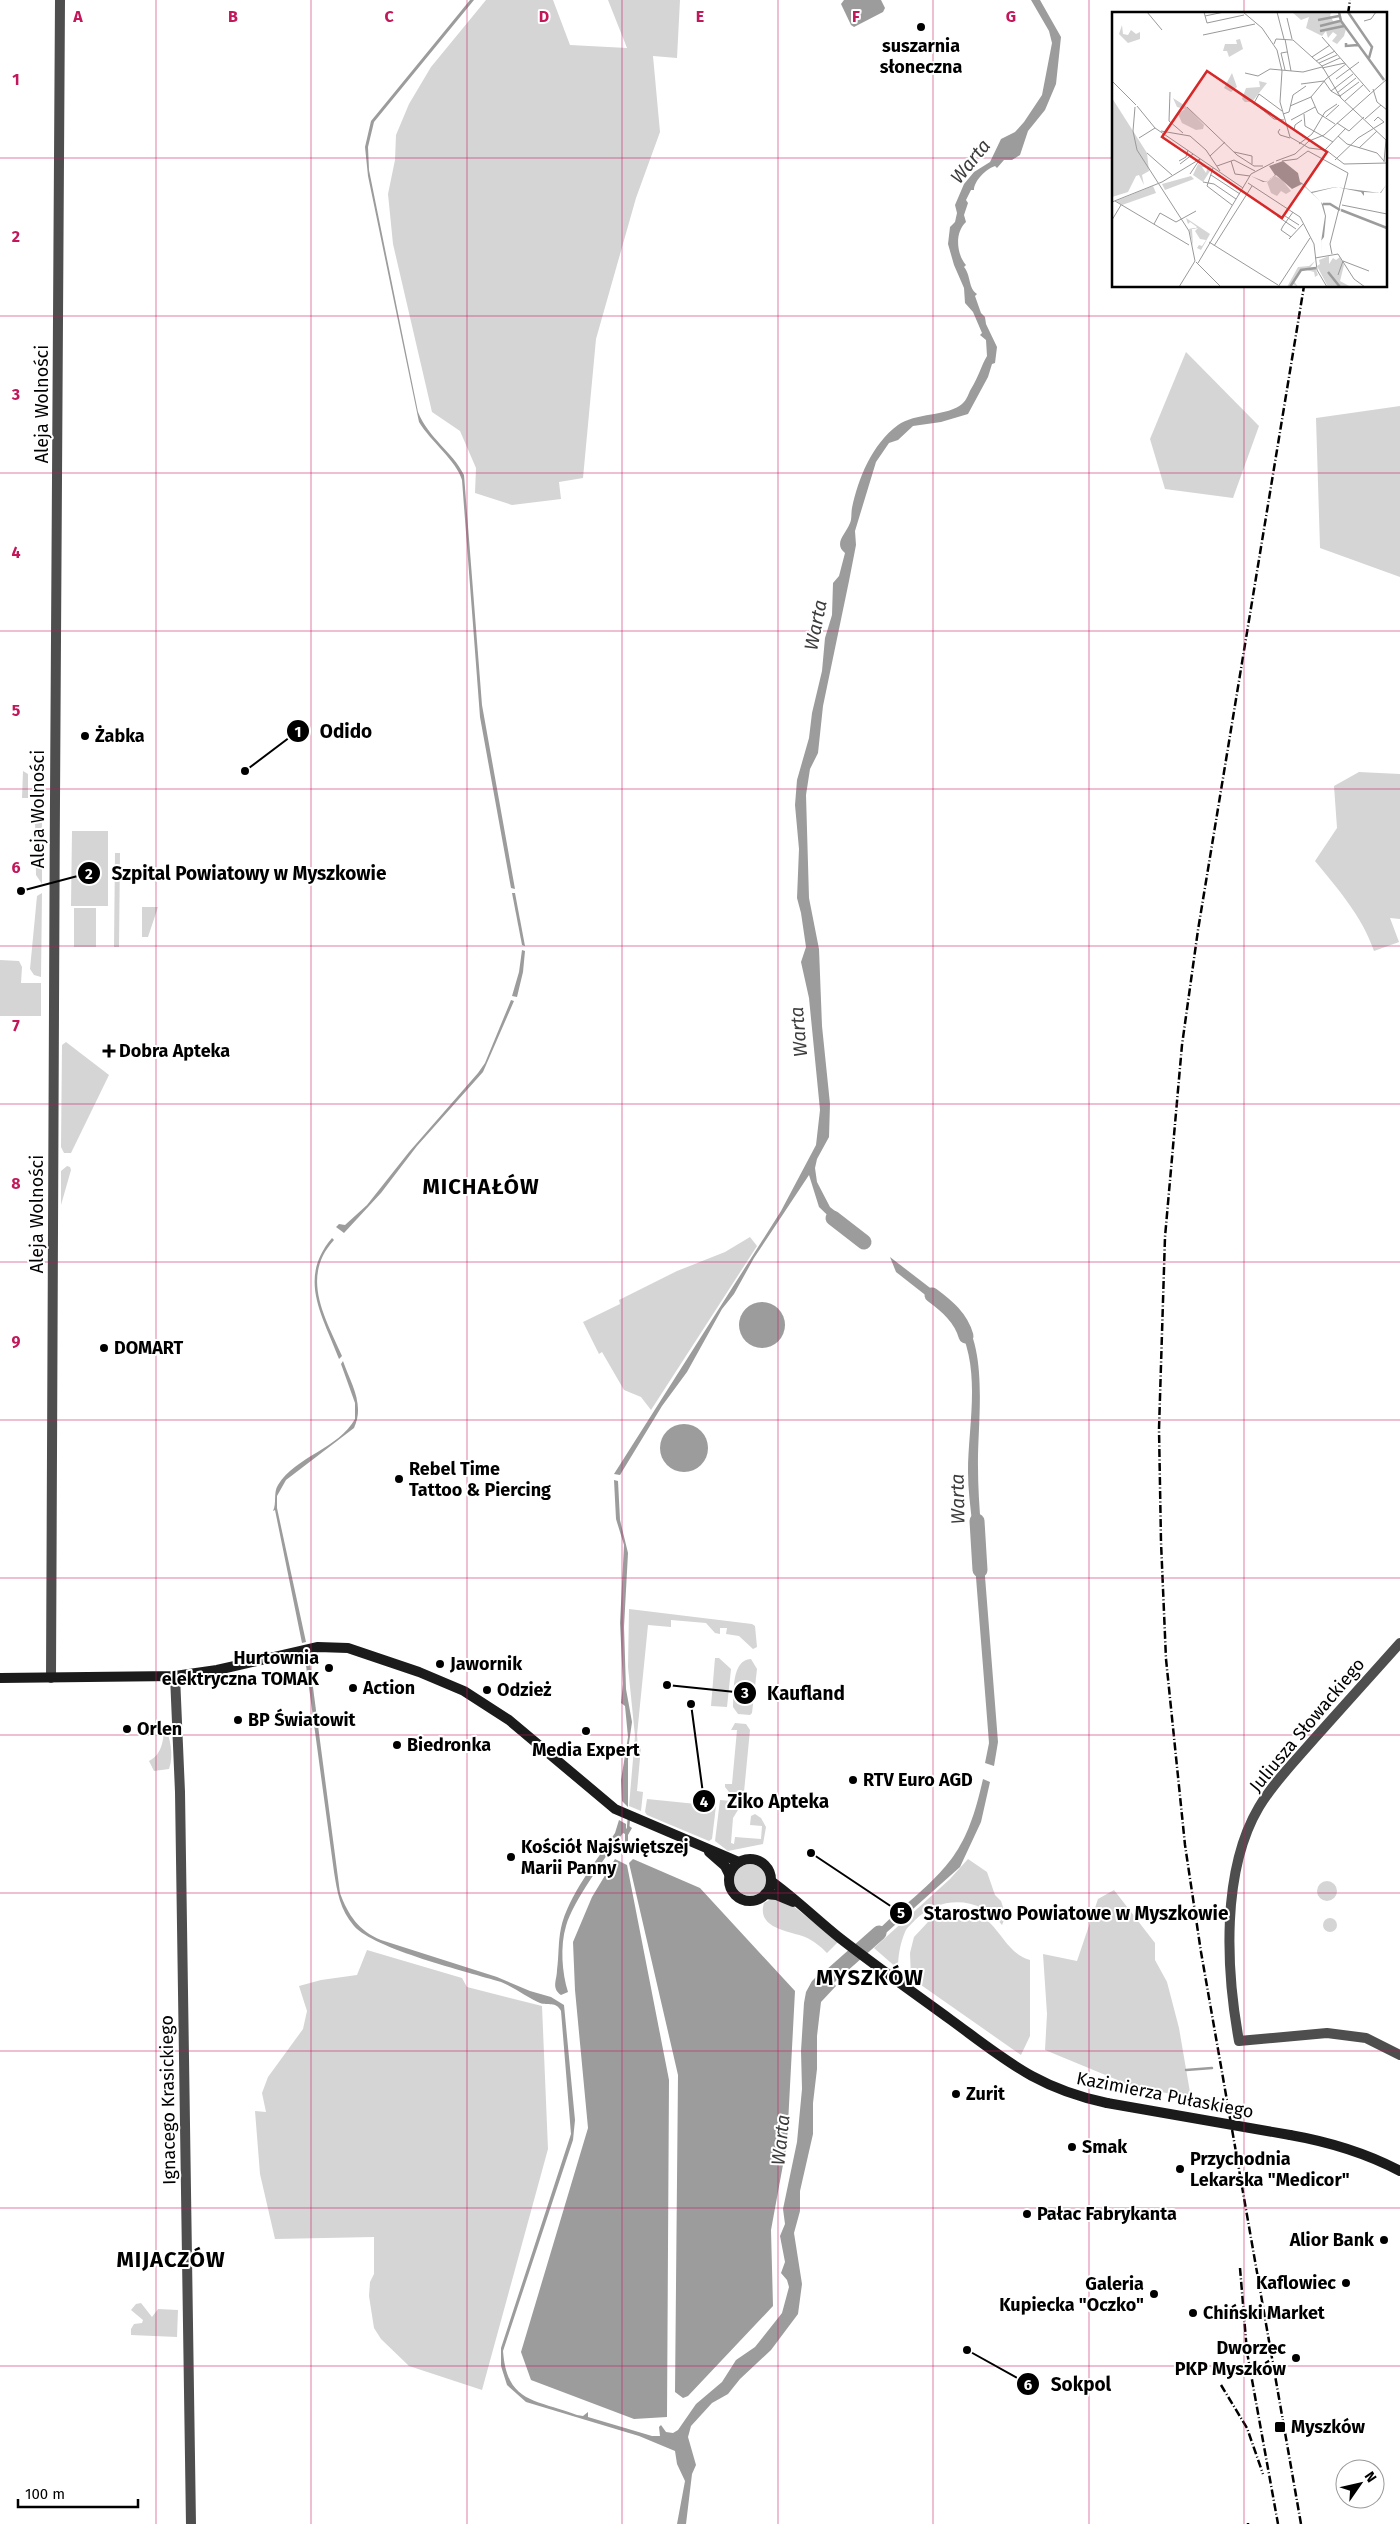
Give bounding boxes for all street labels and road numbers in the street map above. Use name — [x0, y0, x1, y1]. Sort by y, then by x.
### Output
street label: Aleja Wolności — [31, 345, 53, 463]
street label: Aleja Wolności — [27, 750, 49, 868]
street label: Aleja Wolności — [26, 1155, 48, 1273]
street label: Juliusza Słowackiego — [1245, 1654, 1369, 1796]
street label: Ignacego Krasickiego — [156, 2015, 180, 2185]
street label: Kazimierza Pułaskiego — [1075, 2067, 1255, 2123]

